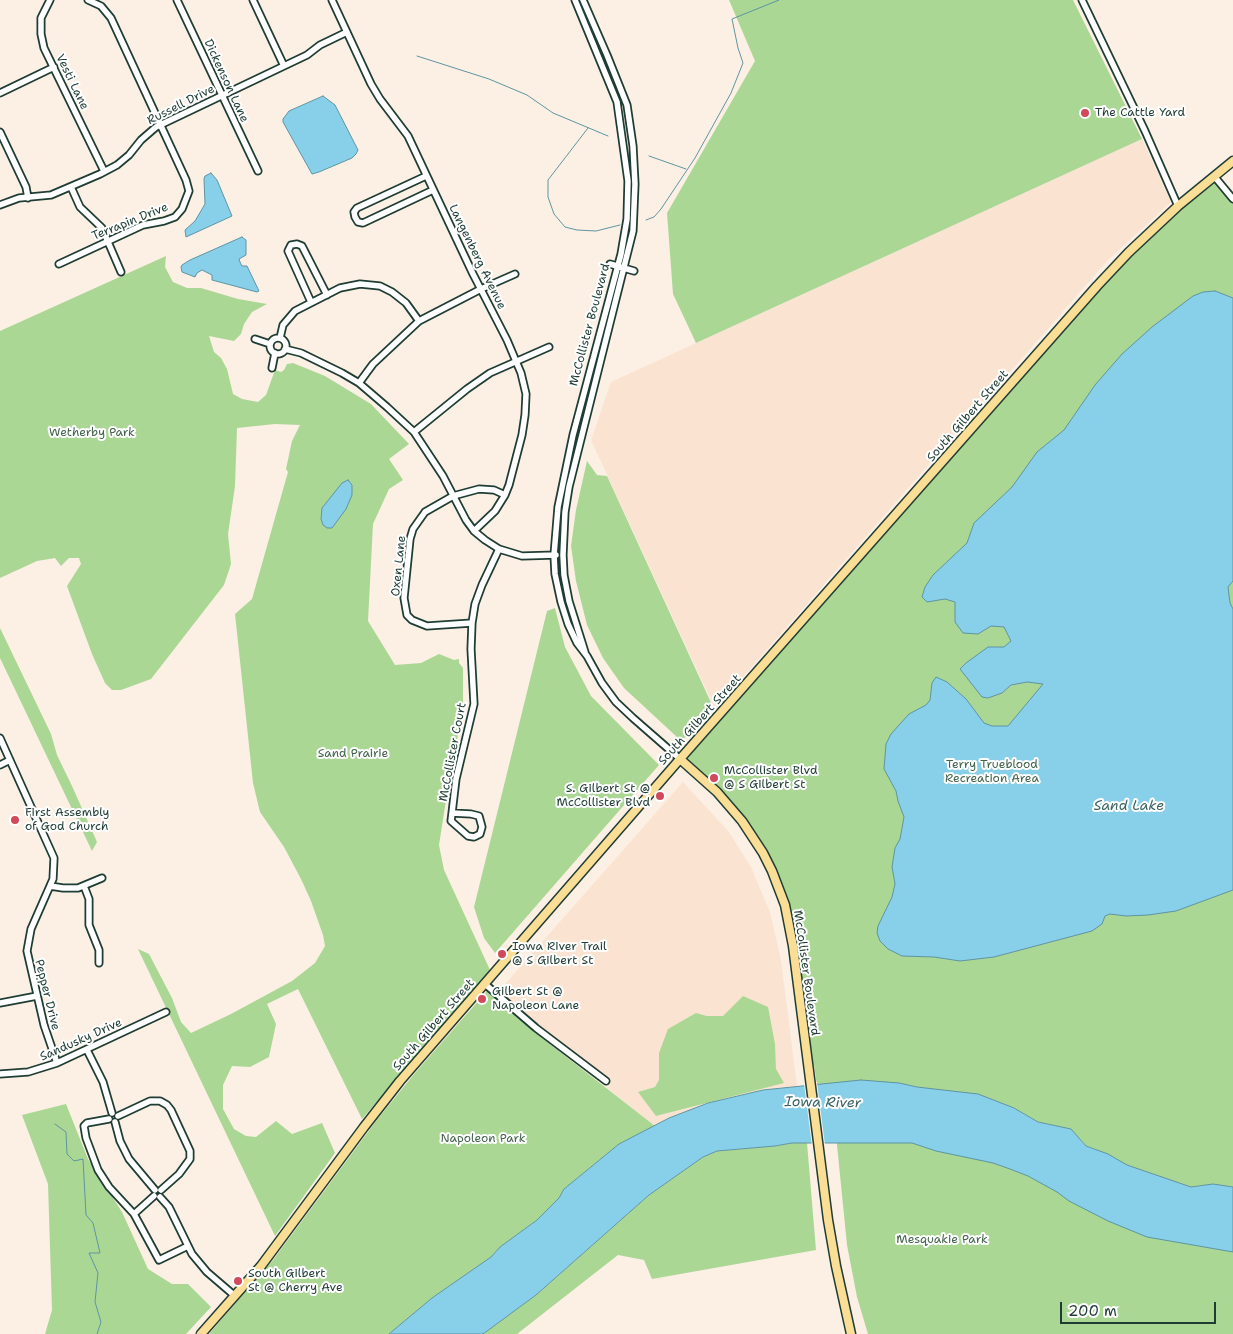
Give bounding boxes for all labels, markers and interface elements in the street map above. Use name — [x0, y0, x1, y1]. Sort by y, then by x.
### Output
street label: Dickenson Lane — [200, 37, 252, 125]
street label: Vesti Lane — [52, 52, 92, 112]
street label: Russell Drive — [145, 82, 217, 128]
place label: The Cattle Yard — [1095, 106, 1185, 120]
marker: The Cattle Yard — [1079, 107, 1091, 119]
street label: Terrapin Drive — [90, 200, 170, 244]
street label: Langenberg Avenue — [445, 202, 509, 312]
street label: McCollister Boulevard — [567, 262, 613, 388]
street label: South Gilbert Street — [924, 367, 1012, 465]
park label: Wetherby Park — [49, 426, 135, 440]
street label: Oxen Lane — [389, 535, 409, 597]
street label: South Gilbert Street — [656, 672, 744, 768]
street label: McCollister Court — [436, 701, 470, 803]
park label: Sand Prairie — [318, 747, 388, 761]
park label: Terry Trueblood Recreation Area — [945, 758, 1039, 786]
place label: McCollister Blvd @ S Gilbert St — [724, 764, 817, 792]
marker: McCollister Blvd @ S Gilbert St — [708, 772, 720, 784]
place label: S. Gilbert St @ McCollister Blvd — [557, 782, 650, 810]
marker: S. Gilbert St @ McCollister Blvd — [654, 790, 666, 802]
water label: Sand Lake — [1094, 798, 1164, 814]
place label: First Assembly of God Church — [25, 806, 109, 834]
marker: First Assembly of God Church — [9, 814, 21, 826]
street label: McCollister Boulevard — [790, 909, 822, 1037]
place label: Iowa River Trail @ S Gilbert St — [512, 940, 607, 968]
marker: Iowa River Trail @ S Gilbert St — [496, 948, 508, 960]
street label: Pepper Drive — [31, 958, 63, 1032]
street label: South Gilbert Street — [390, 976, 478, 1074]
place label: Gilbert St @ Napoleon Lane — [492, 985, 579, 1013]
marker: Gilbert St @ Napoleon Lane — [476, 993, 488, 1005]
street label: Sandusky Drive — [38, 1015, 124, 1065]
water label: Iowa River — [785, 1094, 861, 1112]
park label: Napoleon Park — [440, 1132, 526, 1146]
park label: Mesquakie Park — [896, 1233, 988, 1247]
place label: South Gilbert St @ Cherry Ave — [248, 1267, 343, 1295]
marker: South Gilbert St @ Cherry Ave — [232, 1275, 244, 1287]
scale bar — [1063, 1292, 1219, 1324]
text: 200 m — [1068, 1301, 1117, 1321]

